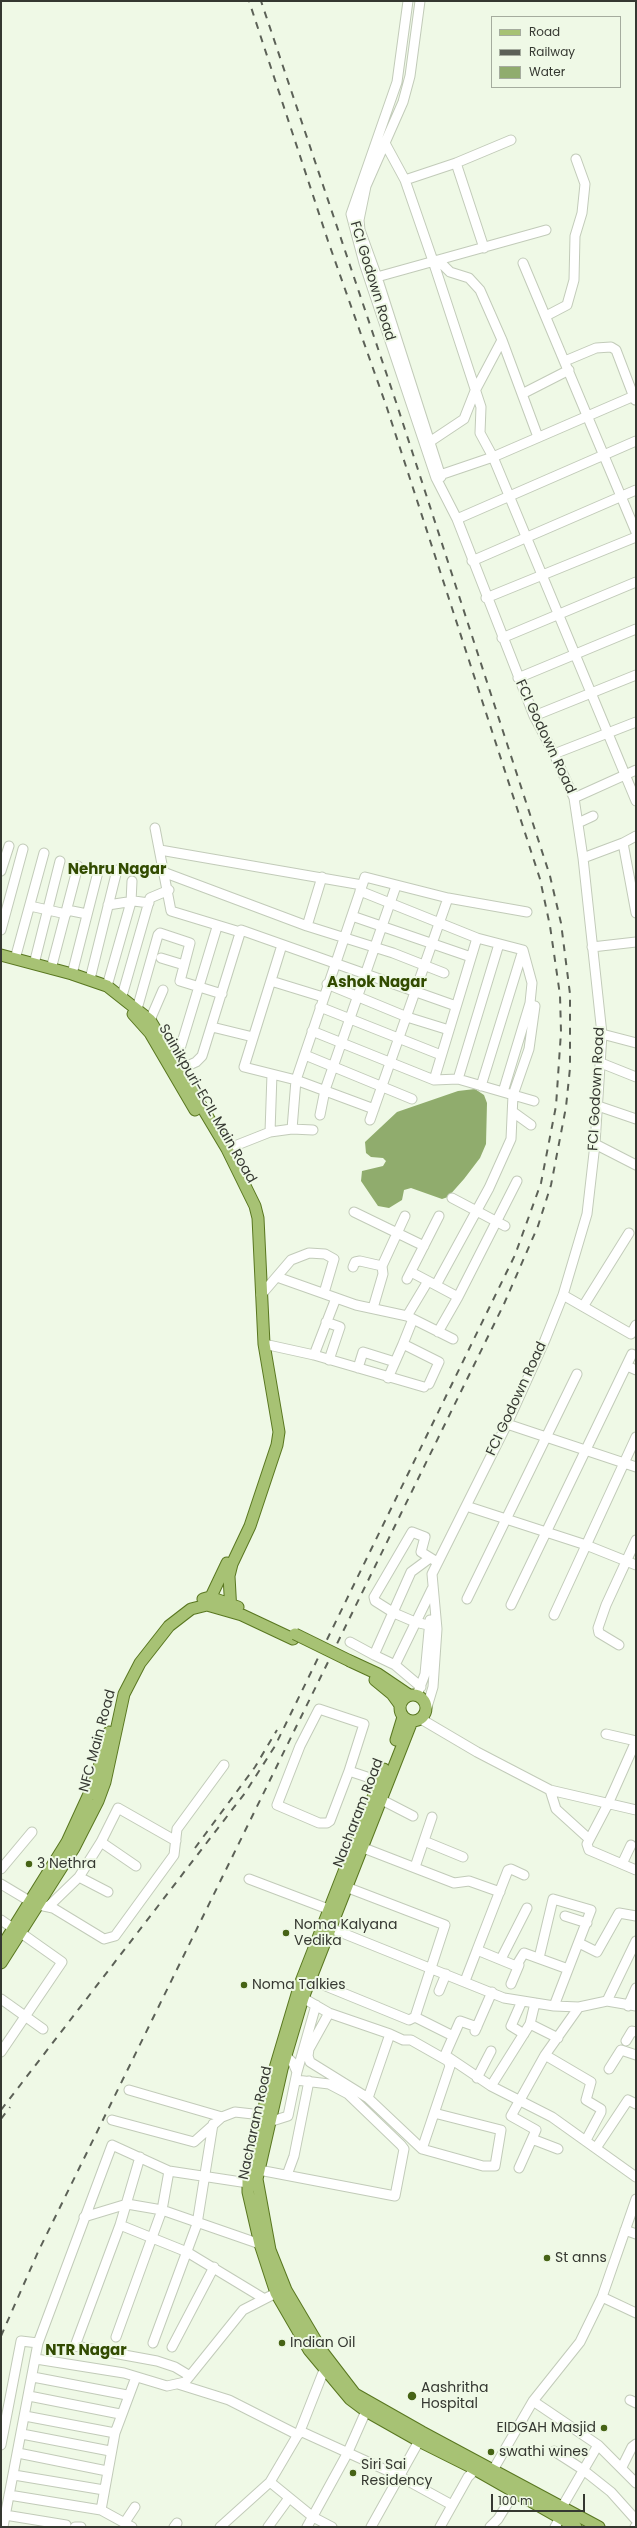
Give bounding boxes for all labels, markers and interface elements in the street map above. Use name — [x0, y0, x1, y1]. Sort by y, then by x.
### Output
legend — [491, 16, 621, 88]
text: Road — [529, 23, 560, 40]
text: Railway — [529, 43, 575, 60]
text: Water — [529, 63, 565, 80]
street label: FCI Godown Road — [346, 219, 398, 343]
street label: FCI Godown Road — [511, 677, 579, 797]
district label: Nehru Nagar — [68, 861, 166, 879]
district label: Ashok Nagar — [327, 974, 427, 992]
street label: Sainikpuri-ECIL Main Road — [155, 1022, 259, 1186]
street label: FCI Godown Road — [585, 1027, 609, 1151]
street label: FCI Godown Road — [483, 1339, 551, 1459]
street label: NFC Main Road — [76, 1688, 120, 1794]
street label: Nacharam Road — [330, 1756, 388, 1870]
place label: 3 Nethra — [37, 1856, 96, 1872]
marker: 3 Nethra — [24, 1859, 34, 1869]
place label: Noma Kalyana Vedika — [294, 1917, 397, 1950]
marker: Noma Kalyana Vedika — [281, 1928, 291, 1938]
place label: Noma Talkies — [252, 1977, 346, 1993]
marker: Noma Talkies — [239, 1980, 249, 1990]
street label: Nacharam Road — [236, 2065, 276, 2181]
place label: St anns — [555, 2250, 607, 2266]
marker: St anns — [542, 2253, 552, 2263]
place label: Indian Oil — [290, 2335, 355, 2351]
marker: Indian Oil — [277, 2338, 287, 2348]
district label: NTR Nagar — [45, 2342, 127, 2360]
place label: Aashritha Hospital — [421, 2380, 488, 2412]
marker: Aashritha Hospital — [406, 2390, 418, 2402]
place label: EIDGAH Masjid — [497, 2420, 596, 2436]
marker: EIDGAH Masjid — [599, 2423, 609, 2433]
place label: swathi wines — [499, 2444, 588, 2460]
marker: swathi wines — [486, 2447, 496, 2457]
place label: Siri Sai Residency — [361, 2457, 432, 2490]
marker: Siri Sai Residency — [348, 2468, 358, 2478]
scale bar — [493, 2486, 587, 2512]
text: 100 m — [498, 2492, 532, 2509]

